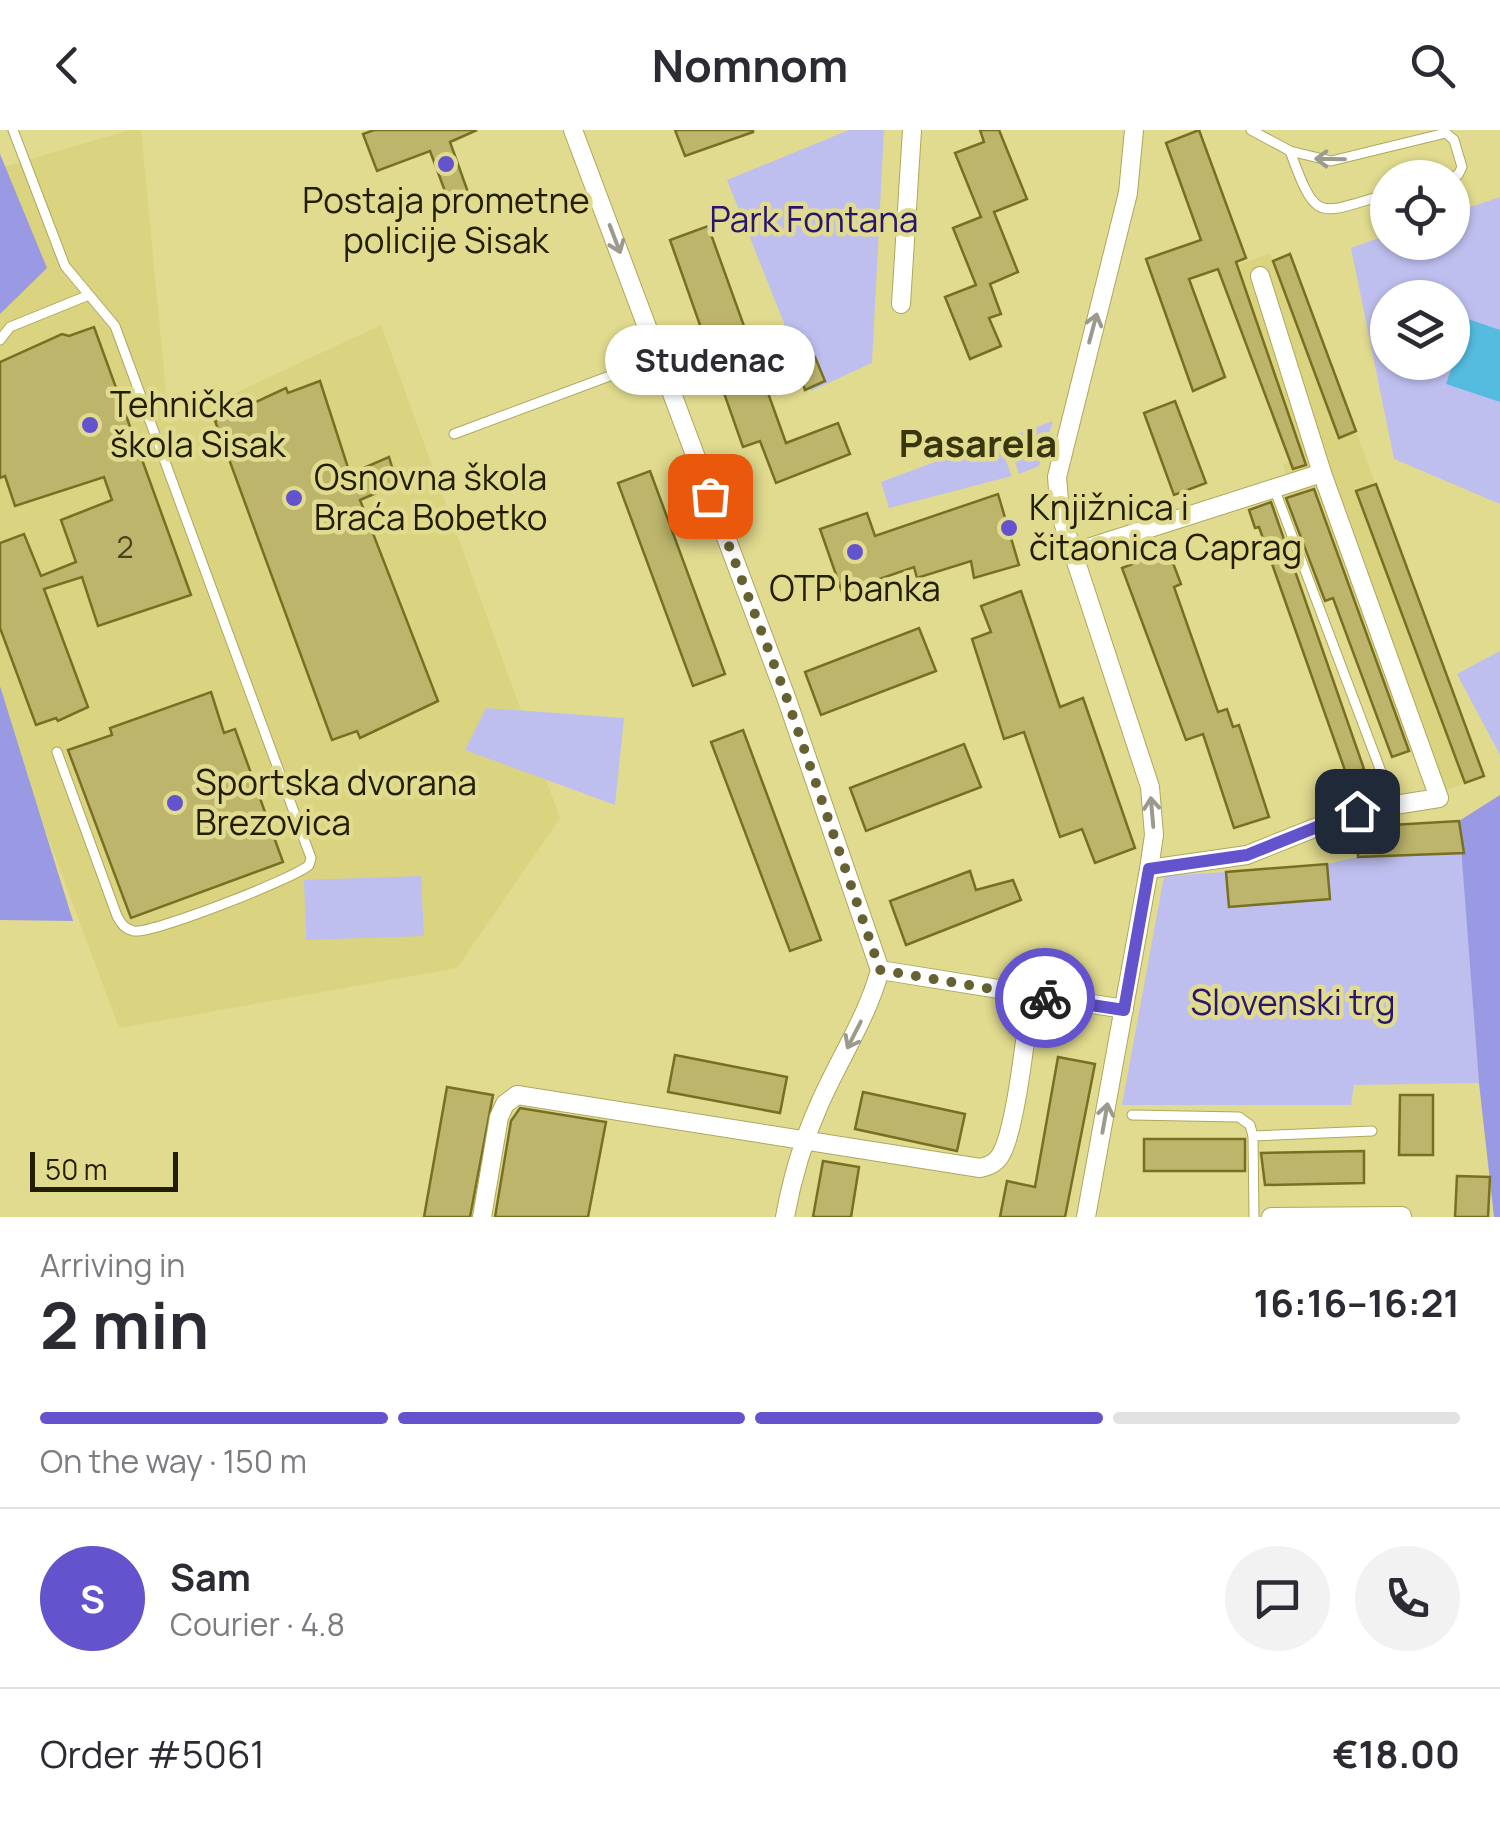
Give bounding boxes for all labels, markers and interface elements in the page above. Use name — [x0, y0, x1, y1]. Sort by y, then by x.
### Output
text: Nomnom — [652, 34, 848, 96]
icon: back — [40, 38, 95, 93]
icon: search — [1405, 38, 1460, 93]
one-way arrow — [1315, 149, 1347, 168]
marker: Postaja prometne policije Sisak — [435, 153, 457, 175]
map controls — [1370, 160, 1470, 380]
button: locate — [1370, 160, 1470, 260]
place label: Postaja prometne policije Sisak — [302, 176, 590, 264]
park label: Park Fontana — [709, 195, 919, 243]
one-way arrow — [607, 224, 625, 254]
button: layers — [1370, 280, 1470, 380]
one-way arrow — [1084, 312, 1103, 344]
callout: Studenac — [605, 326, 815, 396]
text: Studenac — [635, 338, 785, 382]
place label: Tehnička škola Sisak — [110, 380, 287, 468]
marker: Tehnička škola Sisak — [79, 414, 101, 436]
district label: Pasarela — [899, 416, 1057, 468]
place label: Osnovna škola Braća Bobetko — [314, 453, 548, 541]
pin — [668, 454, 753, 539]
icon: bag — [683, 469, 738, 524]
place label: Knjižnica i čitaonica Caprag — [1029, 483, 1302, 571]
marker: Osnovna škola Braća Bobetko — [283, 487, 305, 509]
marker: Knjižnica i čitaonica Caprag — [998, 517, 1020, 539]
house number: 2 — [116, 526, 134, 567]
marker: OTP banka — [844, 541, 866, 563]
place label: OTP banka — [769, 564, 941, 612]
place label: Sportska dvorana Brezovica — [195, 758, 477, 846]
pin — [1315, 769, 1400, 854]
icon: home — [1330, 784, 1385, 839]
marker: Sportska dvorana Brezovica — [164, 792, 186, 814]
one-way arrow — [1143, 797, 1162, 829]
courier — [995, 948, 1095, 1048]
icon: bike — [1018, 971, 1073, 1026]
park label: Slovenski trg — [1190, 978, 1396, 1026]
one-way arrow — [844, 1020, 863, 1050]
one-way arrow — [1096, 1102, 1115, 1134]
scale bar — [30, 1147, 178, 1192]
text: 50 m — [45, 1150, 108, 1188]
text: Arriving in — [40, 1243, 185, 1287]
text: 16:16–16:21 — [1254, 1276, 1460, 1328]
text: 2 min — [40, 1280, 209, 1369]
text: On the way · 150 m — [40, 1439, 307, 1483]
button: chat — [1225, 1546, 1330, 1651]
button: phone — [1355, 1546, 1460, 1651]
text: Sam — [170, 1550, 251, 1602]
text: S — [80, 1572, 105, 1624]
text: Courier · 4.8 — [170, 1602, 345, 1646]
text: Order #5061 — [40, 1727, 265, 1779]
text: €18.00 — [1333, 1727, 1460, 1779]

